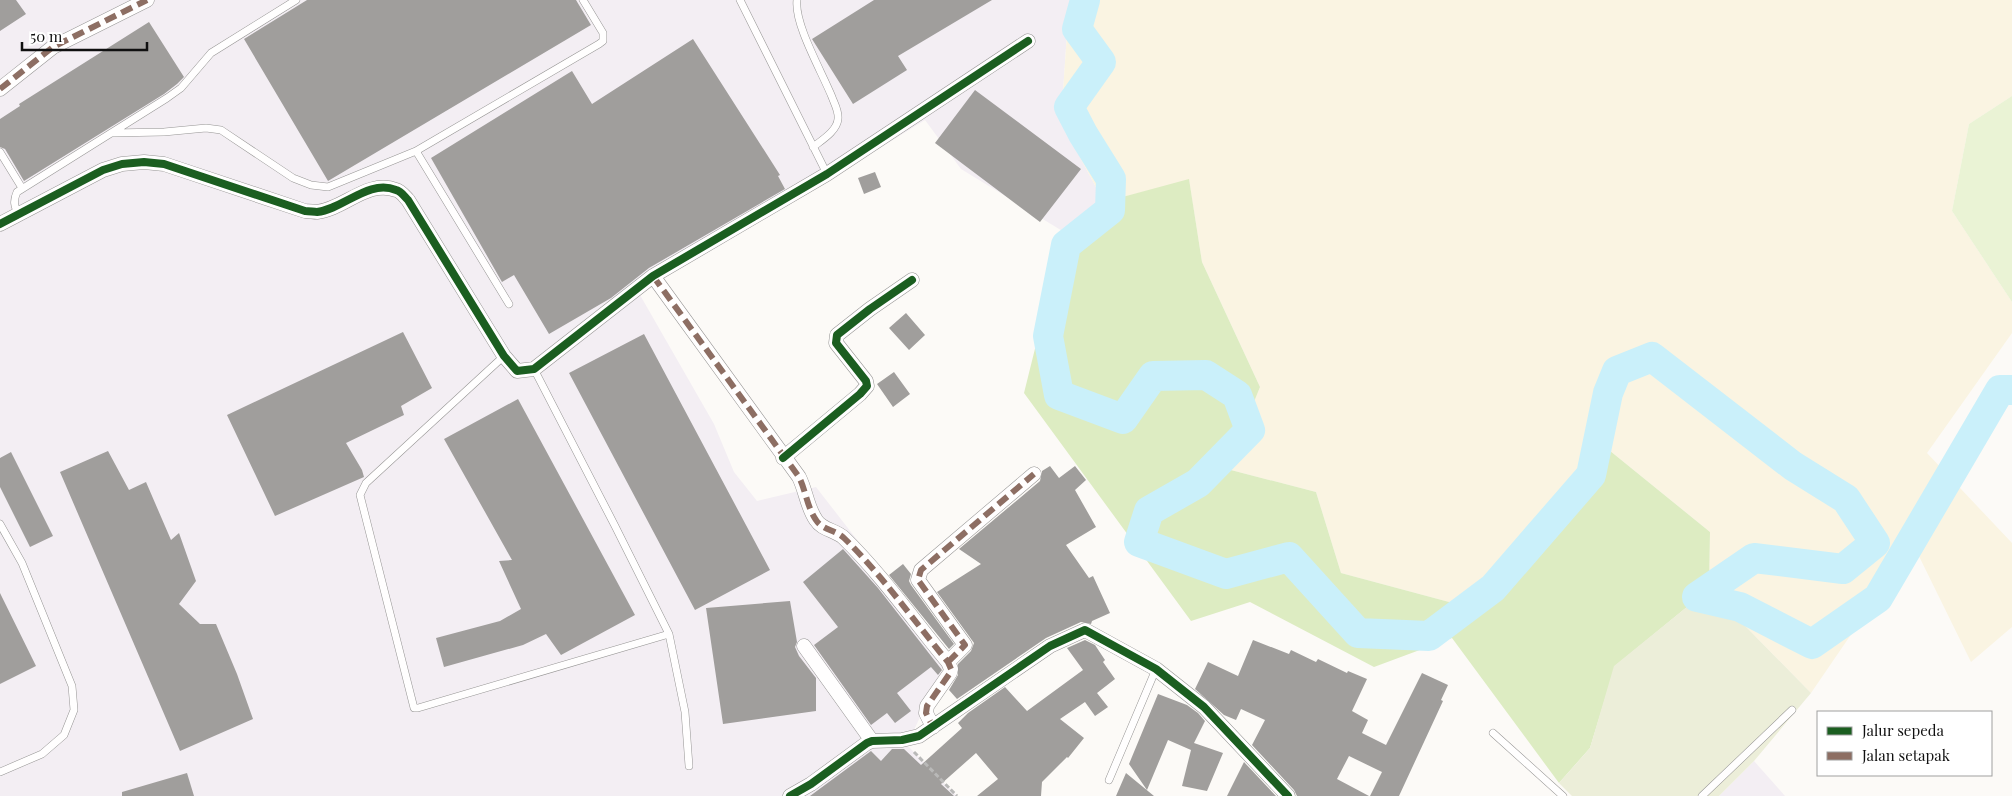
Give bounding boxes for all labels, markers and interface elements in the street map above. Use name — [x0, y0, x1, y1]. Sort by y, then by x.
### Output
scale bar — [22, 20, 148, 52]
text: 50 m — [30, 26, 63, 46]
legend — [1817, 711, 1992, 776]
text: Jalur sepeda — [1861, 720, 1944, 740]
text: Jalan setapak — [1861, 745, 1951, 765]

